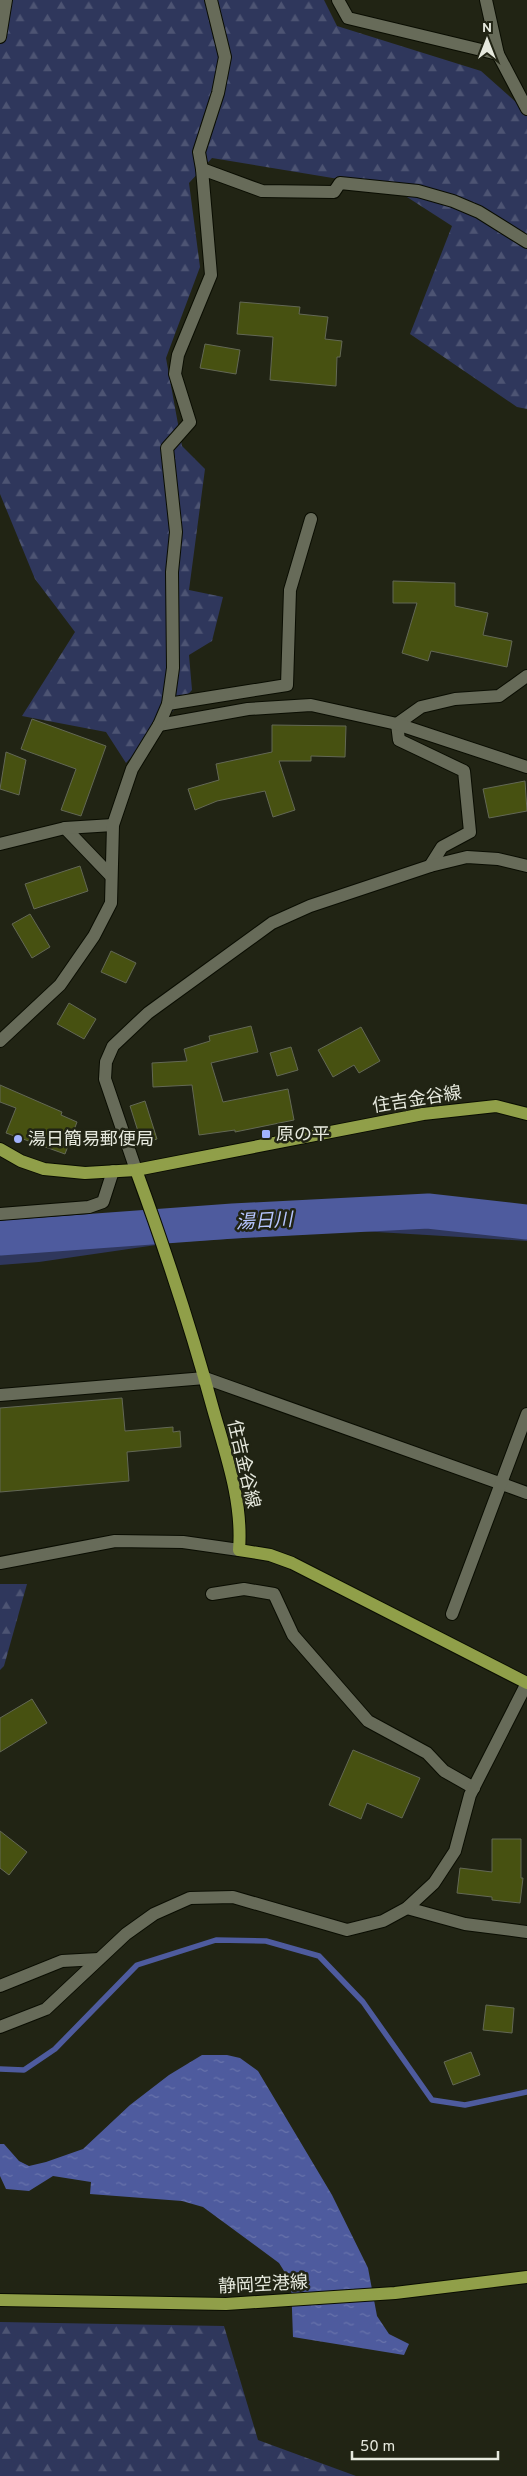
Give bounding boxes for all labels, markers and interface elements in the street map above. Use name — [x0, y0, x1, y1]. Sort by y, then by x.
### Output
north arrow — [462, 15, 512, 65]
text: N — [482, 20, 492, 37]
street label: 住吉金谷線 — [371, 1082, 463, 1119]
place label: 原の平 — [276, 1124, 330, 1147]
marker: 原の平 — [260, 1128, 272, 1140]
place label: 湯日簡易郵便局 — [28, 1129, 154, 1152]
marker: 湯日簡易郵便局 — [12, 1133, 24, 1145]
water label: 湯日川 — [235, 1208, 295, 1235]
street label: 住吉金谷線 — [221, 1418, 264, 1511]
street label: 静岡空港線 — [218, 2272, 309, 2299]
scale bar — [352, 2428, 498, 2460]
text: 50 m — [360, 2438, 395, 2457]

